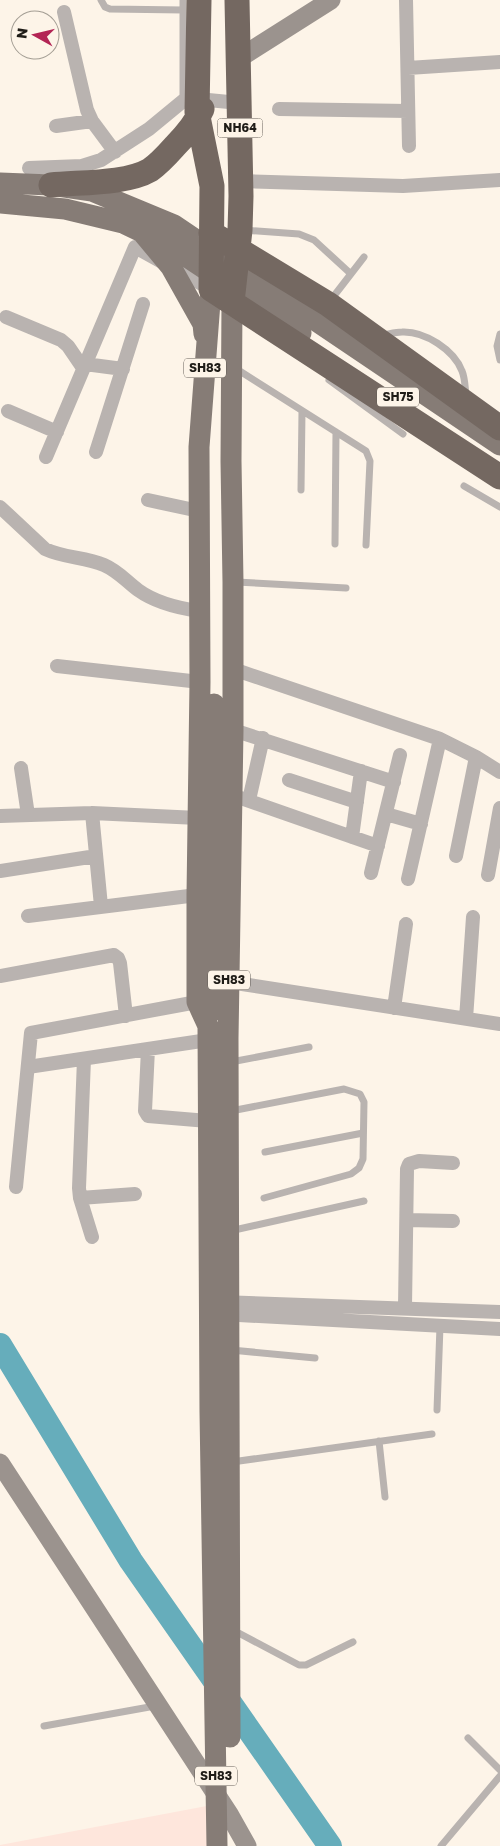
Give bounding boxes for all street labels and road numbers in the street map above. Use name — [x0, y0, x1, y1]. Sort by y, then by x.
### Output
road number: NH64 — [218, 119, 262, 138]
road number: SH83 — [184, 358, 226, 378]
road number: SH75 — [377, 388, 419, 407]
road number: SH83 — [208, 970, 250, 990]
road number: SH83 — [195, 1766, 237, 1785]

